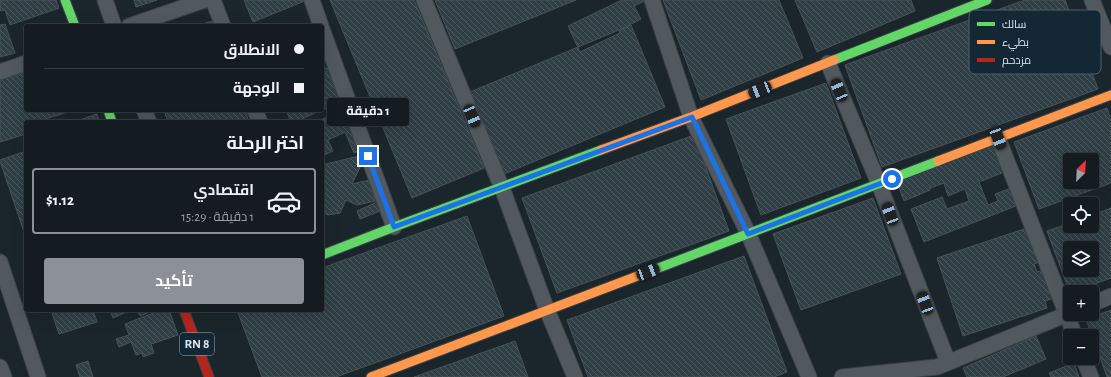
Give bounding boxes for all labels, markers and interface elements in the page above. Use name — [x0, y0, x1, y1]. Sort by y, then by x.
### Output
legend — [969, 10, 1101, 74]
text: سالك — [1002, 19, 1026, 30]
text: بطيء — [1002, 37, 1029, 51]
text: الانطلاق — [224, 43, 280, 58]
text: مزدحم — [1002, 55, 1031, 68]
car — [829, 77, 849, 103]
car — [747, 80, 773, 100]
text: الوجهة — [233, 81, 280, 96]
callout: 1 دقيقة — [327, 98, 409, 126]
car — [462, 103, 482, 129]
text: 1 دقيقة — [346, 105, 390, 118]
car — [988, 125, 1008, 151]
text: اختر الرحلة — [226, 135, 304, 153]
route end — [359, 147, 377, 165]
north arrow — [1063, 153, 1099, 189]
map controls — [1063, 153, 1099, 365]
route start — [883, 170, 901, 188]
text: اقتصادي — [194, 183, 254, 198]
icon: car — [266, 183, 302, 219]
text: $1.12 — [46, 193, 74, 208]
button: locate — [1063, 197, 1099, 233]
car — [880, 201, 900, 227]
text: 1 دقيقة · 15:29 — [181, 211, 254, 224]
button: layers — [1063, 241, 1099, 277]
button: تأكيد — [44, 258, 304, 304]
car — [635, 262, 661, 282]
button: + — [1063, 285, 1099, 321]
car — [915, 290, 935, 316]
button: − — [1063, 329, 1099, 365]
road number: RN 8 — [180, 333, 214, 355]

